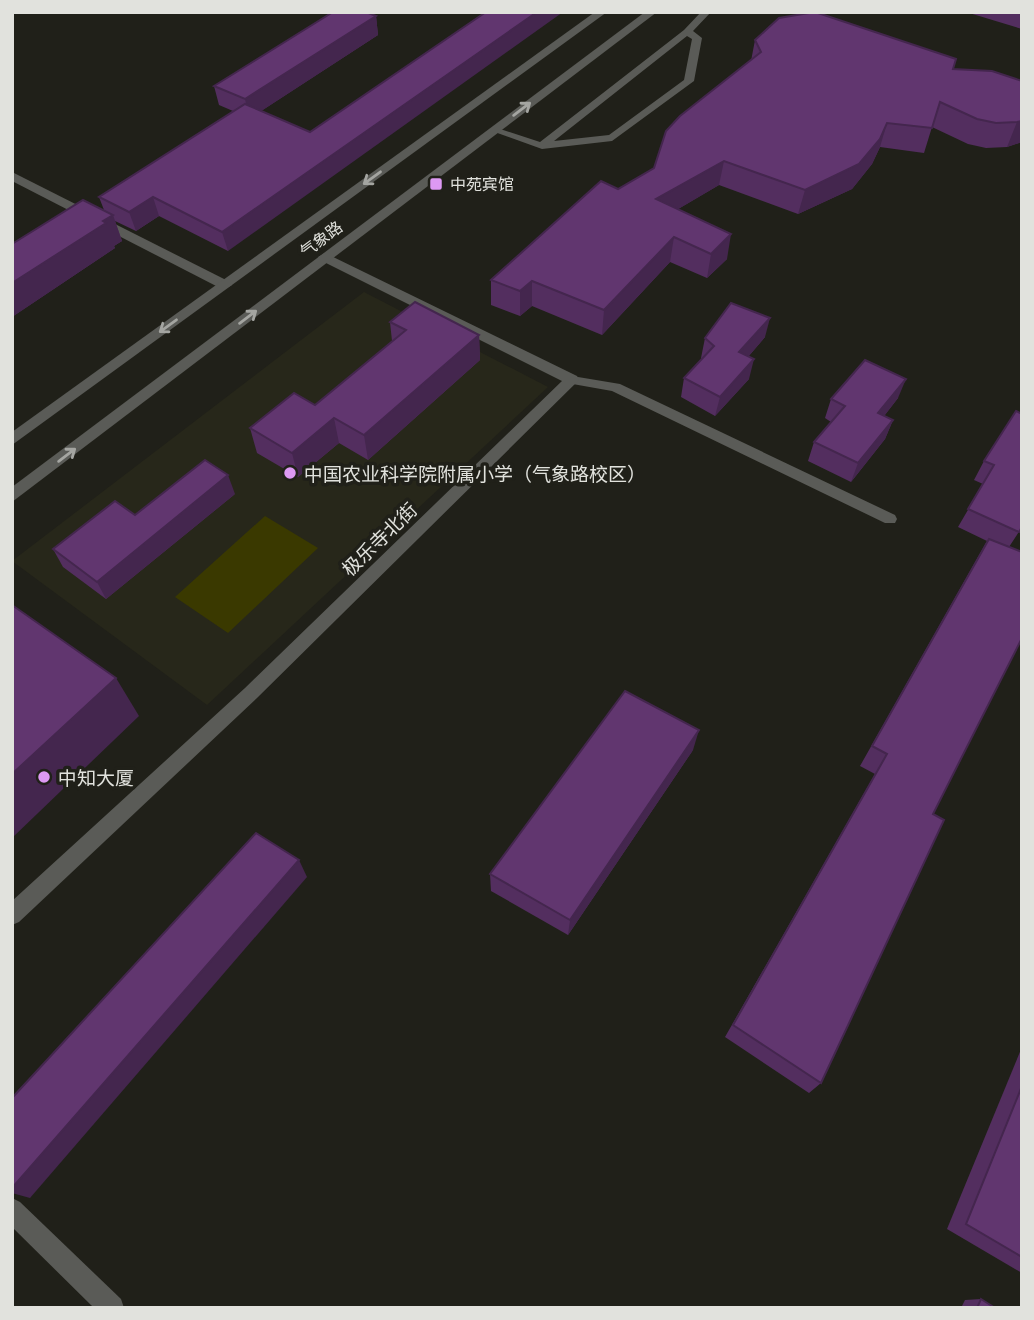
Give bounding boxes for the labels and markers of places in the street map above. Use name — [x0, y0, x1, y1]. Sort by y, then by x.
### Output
place label: 中苑宾馆 — [450, 174, 514, 194]
marker: 中苑宾馆 — [428, 176, 444, 192]
place label: 中国农业科学院附属小学（气象路校区） — [304, 462, 646, 485]
marker: 中国农业科学院附属小学（气象路校区） — [282, 465, 298, 481]
place label: 中知大厦 — [58, 766, 134, 789]
marker: 中知大厦 — [36, 769, 52, 785]

